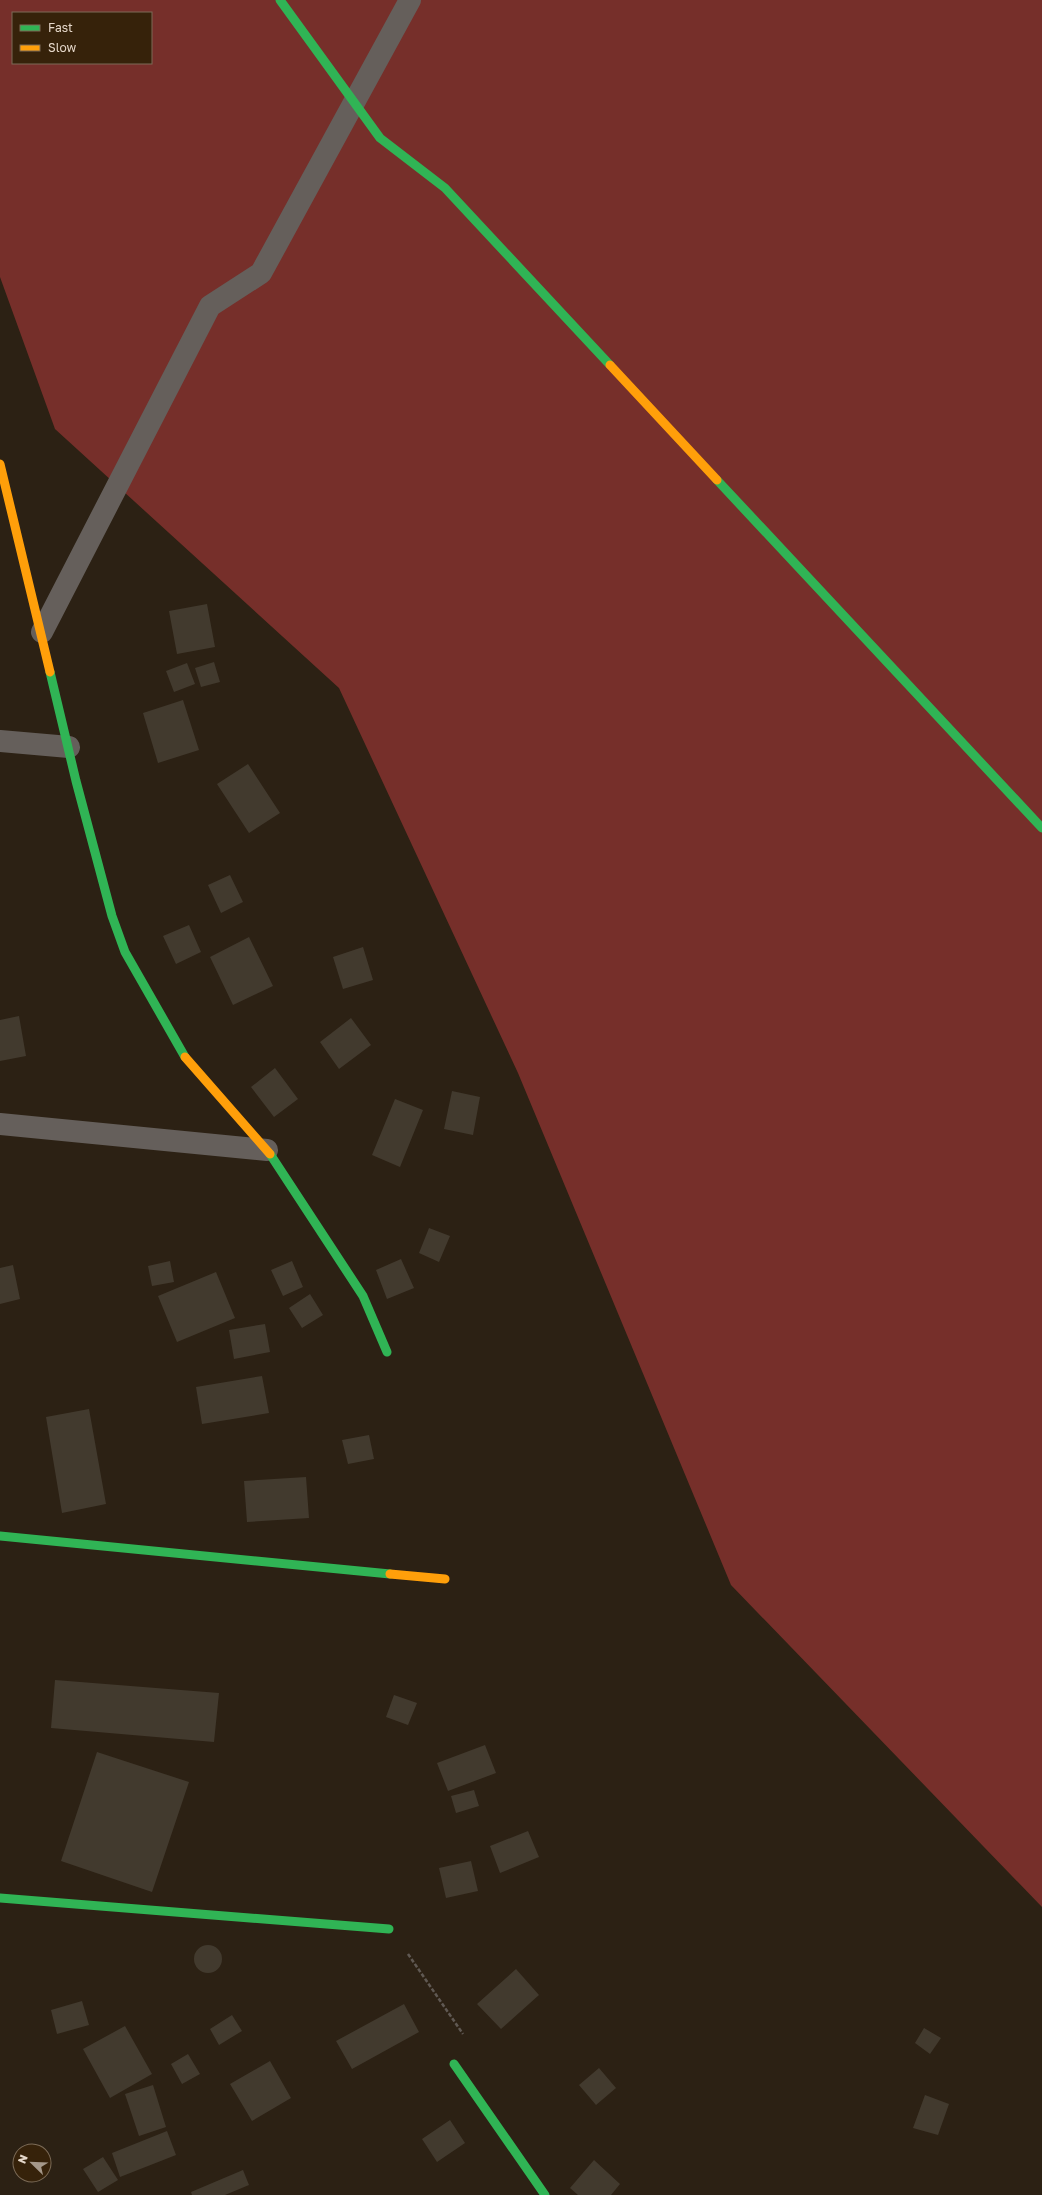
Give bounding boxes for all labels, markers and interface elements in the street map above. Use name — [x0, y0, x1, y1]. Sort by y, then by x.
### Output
legend — [12, 12, 152, 64]
text: Fast — [48, 20, 73, 35]
text: Slow — [48, 40, 76, 55]
north arrow — [12, 2143, 52, 2183]
text: N — [15, 2153, 30, 2165]

